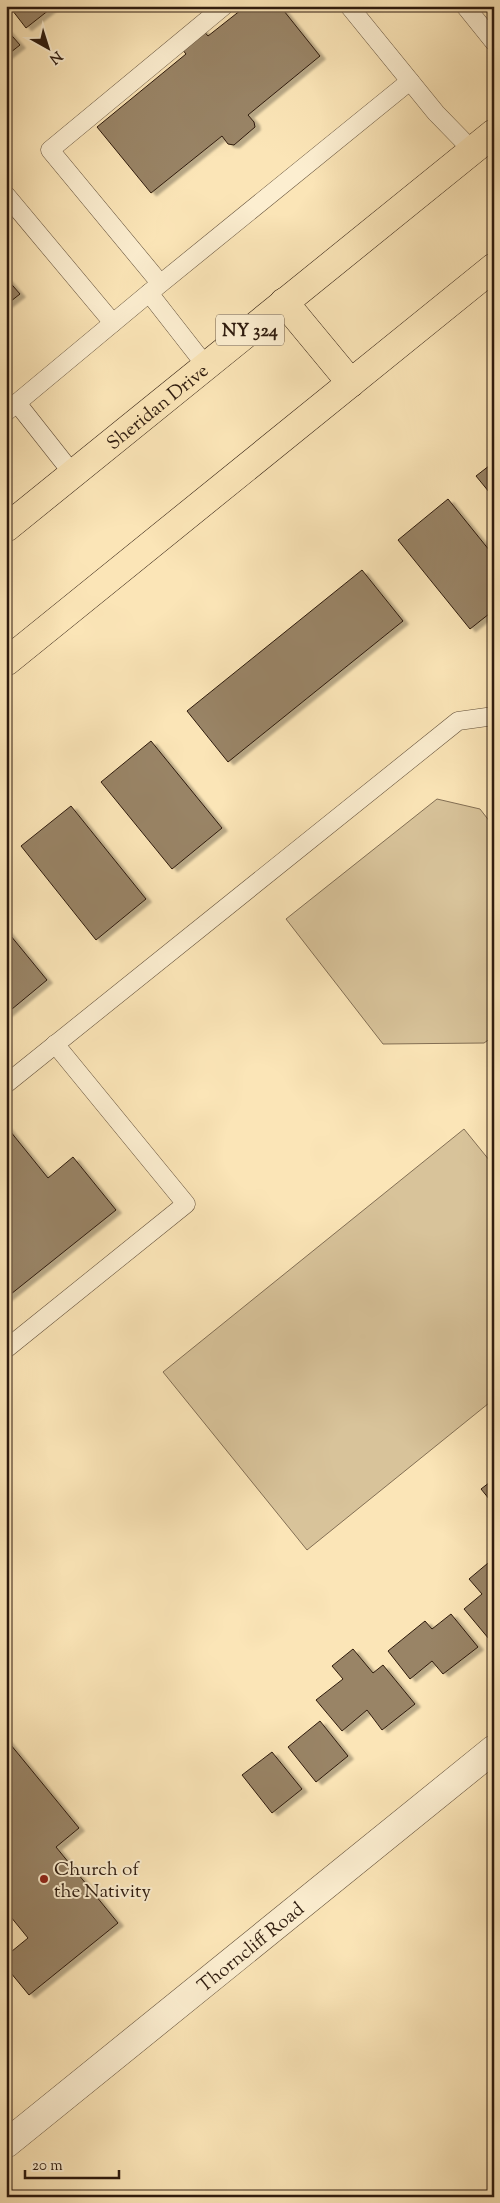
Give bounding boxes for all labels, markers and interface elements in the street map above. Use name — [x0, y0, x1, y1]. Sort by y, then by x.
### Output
north arrow — [22, 22, 72, 72]
text: N — [44, 45, 66, 68]
road number: NY 324 — [216, 314, 284, 346]
street label: Sheridan Drive — [102, 358, 215, 457]
place label: Church of the Nativity — [54, 1857, 152, 1906]
marker: Church of the Nativity — [38, 1873, 50, 1885]
street label: Thorncliff Road — [192, 1897, 311, 2000]
scale bar — [25, 2148, 119, 2180]
text: 20 m — [32, 2156, 63, 2177]

